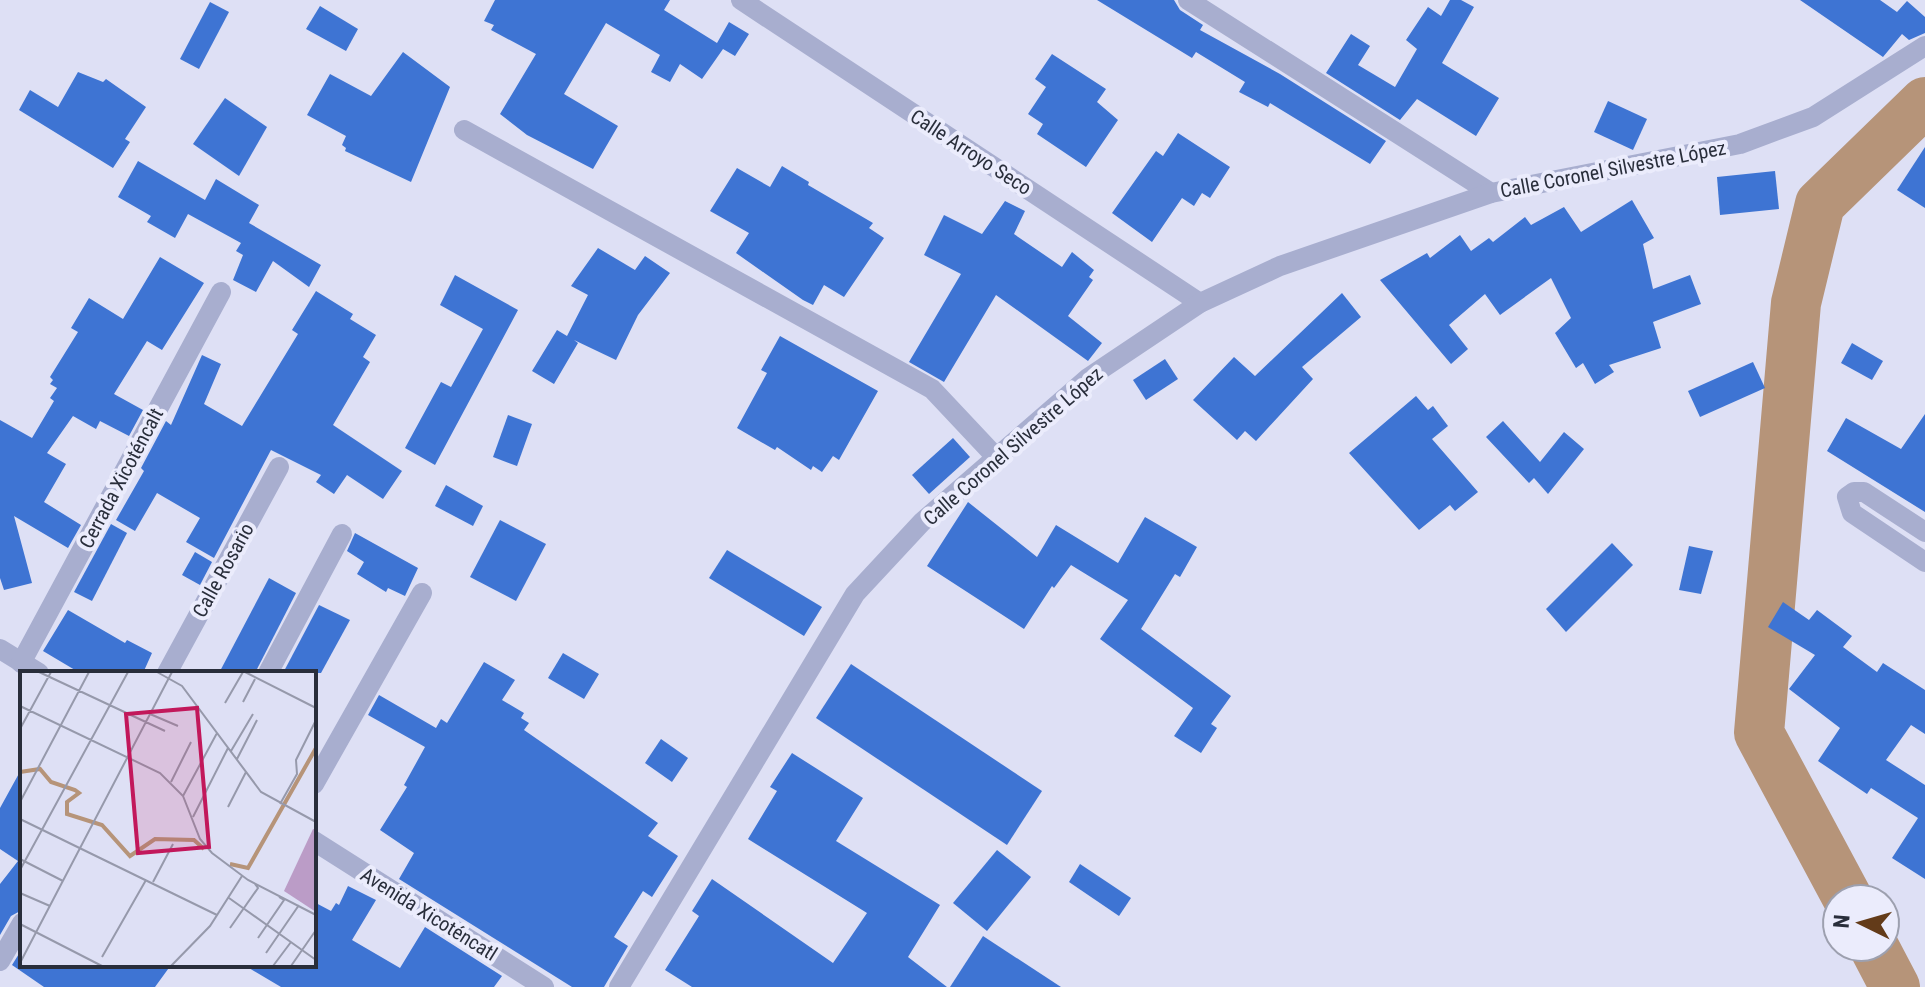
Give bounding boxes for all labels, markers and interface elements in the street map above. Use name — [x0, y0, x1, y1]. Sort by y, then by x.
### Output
street label: Calle Arroyo Seco — [906, 104, 1036, 200]
street label: Calle Coronel Silvestre López — [1498, 135, 1728, 203]
street label: Calle Coronel Silvestre López — [919, 362, 1107, 530]
street label: Cerrada Xicoténcalt — [74, 404, 168, 552]
street label: Calle Rosario — [187, 519, 259, 621]
inset map — [20, 671, 316, 967]
street label: Avenida Xicoténcatl — [356, 862, 502, 966]
north arrow — [1821, 883, 1901, 963]
text: N — [1829, 913, 1855, 929]

